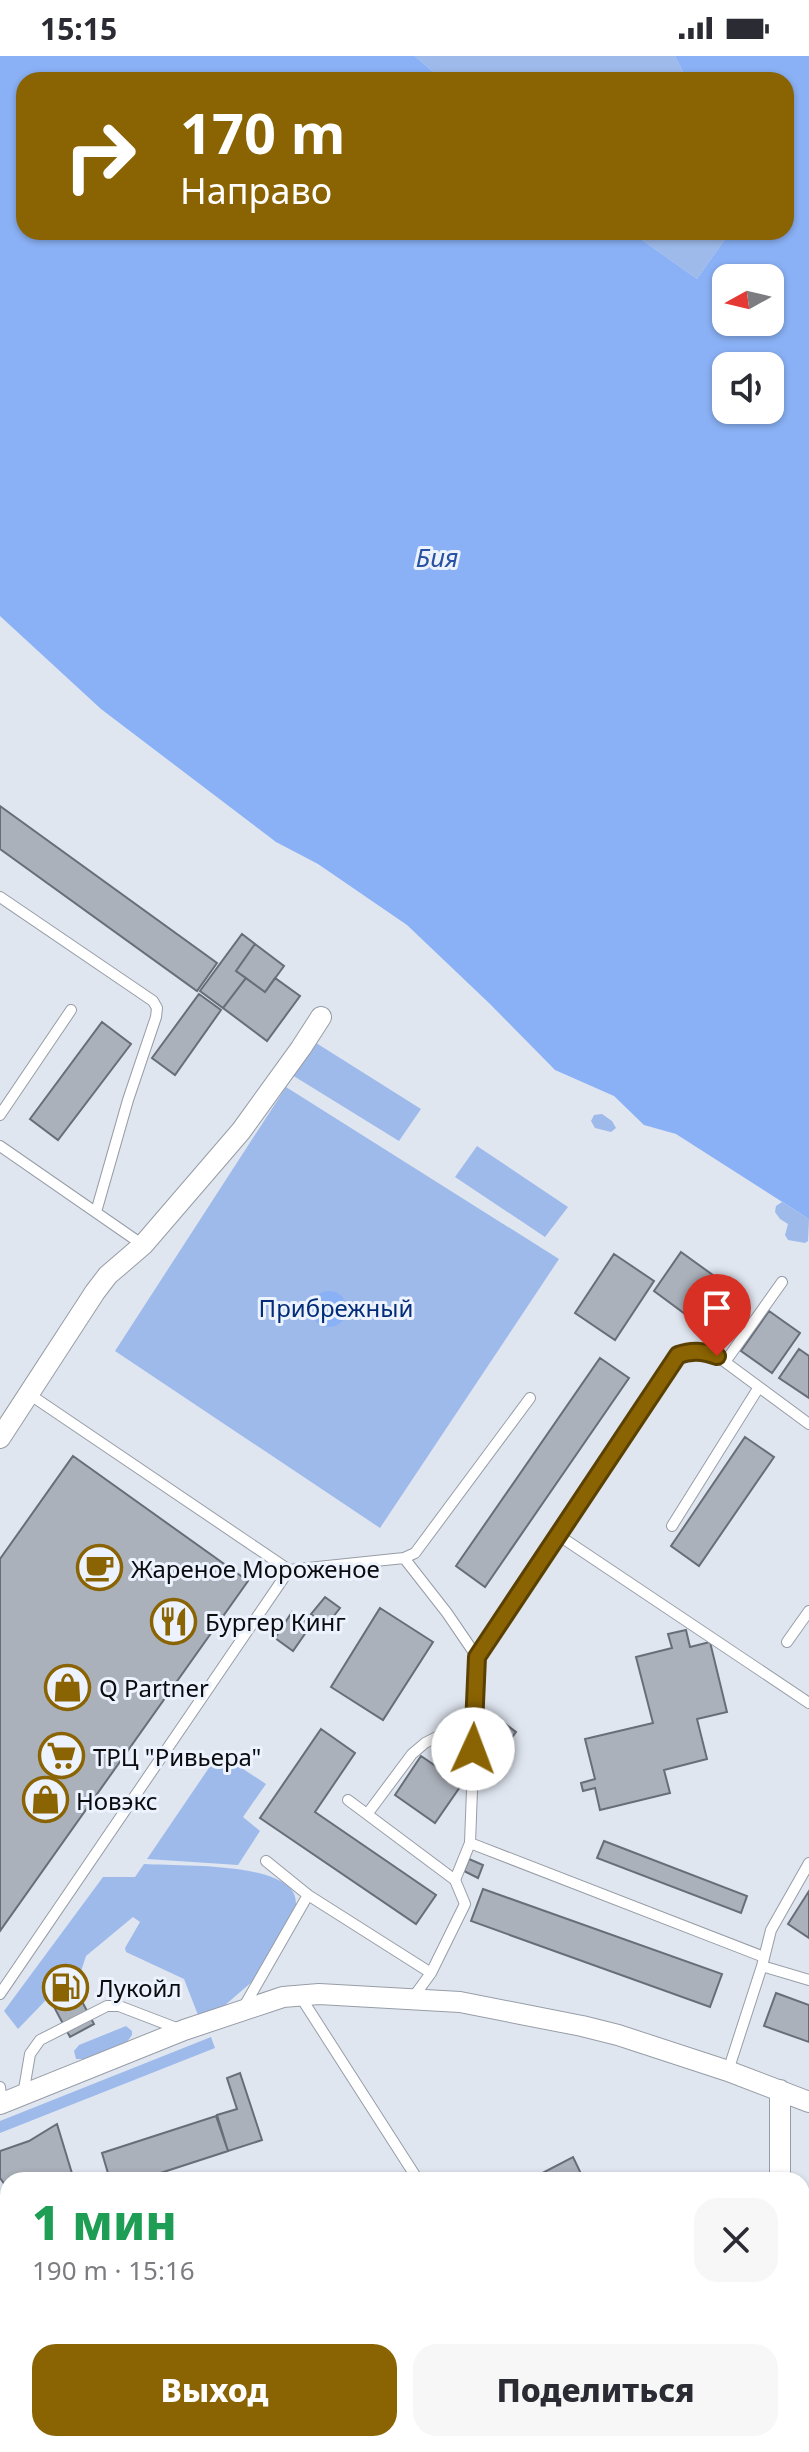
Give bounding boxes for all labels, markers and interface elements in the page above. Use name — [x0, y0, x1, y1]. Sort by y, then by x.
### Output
text: 15:15 — [40, 8, 117, 49]
text: 170 m — [180, 94, 345, 170]
icon: right — [48, 104, 152, 208]
text: Направо — [180, 166, 332, 215]
north arrow — [712, 264, 784, 336]
map controls — [712, 264, 784, 424]
button: sound — [712, 352, 784, 424]
water label: Бия — [416, 539, 458, 575]
pin — [683, 1274, 751, 1356]
icon: arrive — [695, 1286, 739, 1330]
park label: Прибрежный — [259, 1291, 413, 1324]
cafe icon: Жареное Мороженое — [76, 1544, 124, 1592]
place label: Жареное Мороженое — [131, 1552, 380, 1585]
restaurant icon: Бургер Кинг — [150, 1597, 198, 1645]
place label: Бургер Кинг — [205, 1605, 346, 1638]
shop icon: Q Partner — [44, 1663, 92, 1711]
place label: Q Partner — [99, 1671, 209, 1704]
position arrow — [431, 1707, 515, 1791]
supermarket icon: ТРЦ "Ривьера" — [38, 1732, 86, 1780]
place label: ТРЦ "Ривьера" — [93, 1740, 261, 1773]
shop icon: Новэкс — [21, 1776, 69, 1824]
place label: Новэкс — [76, 1784, 158, 1817]
fuel station icon: Лукойл — [42, 1963, 90, 2011]
place label: Лукойл — [97, 1971, 181, 2004]
text: 1 мин — [32, 2189, 177, 2254]
button: close — [694, 2198, 778, 2282]
text: 190 m · 15:16 — [32, 2252, 195, 2288]
button: Выход — [32, 2344, 397, 2436]
button: Поделиться — [413, 2344, 778, 2436]

